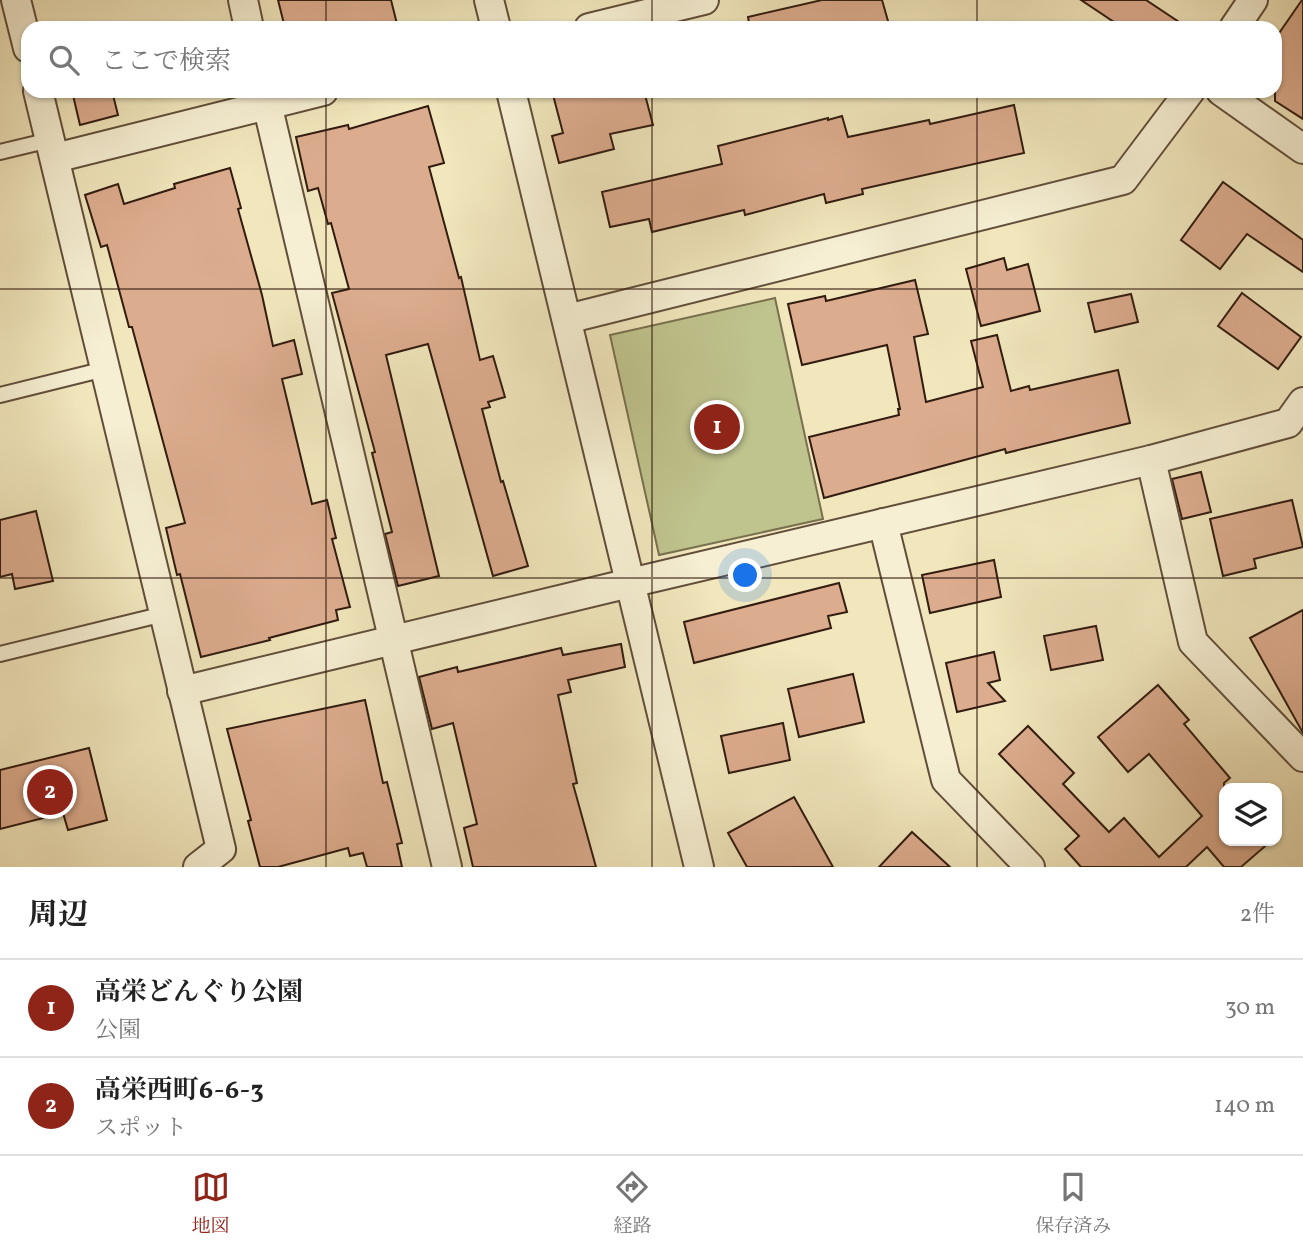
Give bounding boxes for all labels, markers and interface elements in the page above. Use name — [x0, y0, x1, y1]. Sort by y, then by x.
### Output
search box — [21, 21, 1282, 98]
icon: search — [45, 41, 83, 79]
text: ここで検索 — [101, 44, 231, 80]
pin: 1 — [694, 401, 740, 453]
your location — [728, 558, 762, 592]
pin: 2 — [27, 766, 73, 818]
map controls — [1219, 783, 1282, 846]
button: layers — [1219, 783, 1282, 846]
text: 周辺 — [28, 895, 88, 937]
text: 2件 — [1240, 899, 1275, 931]
text: 高栄どんぐり公園 — [95, 975, 303, 1011]
text: 1 — [46, 992, 56, 1024]
text: 30 m — [1225, 992, 1275, 1024]
text: 公園 — [95, 1015, 141, 1047]
text: 高栄西町6-6-3 — [95, 1073, 264, 1109]
text: 2 — [45, 1090, 57, 1122]
text: 140 m — [1214, 1090, 1275, 1122]
text: スポット — [95, 1113, 187, 1145]
tab: 地図 — [192, 1168, 230, 1240]
tab: 経路 — [613, 1168, 651, 1240]
tab: 保存済み — [1035, 1168, 1111, 1240]

